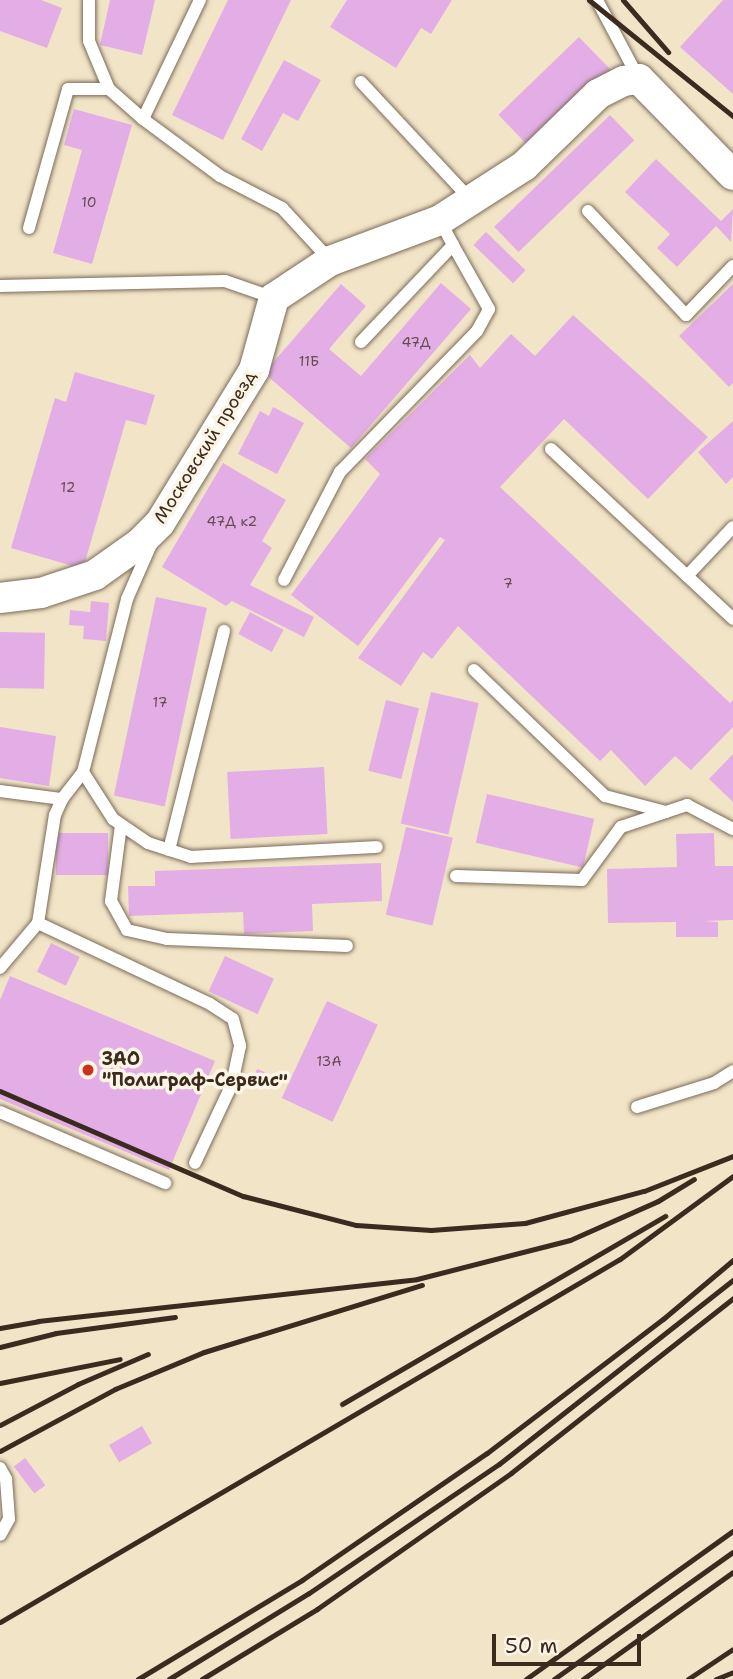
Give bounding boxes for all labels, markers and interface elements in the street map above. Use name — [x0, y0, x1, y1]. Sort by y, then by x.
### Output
house number: 10 — [81, 194, 97, 210]
house number: 47Д — [401, 334, 431, 350]
house number: 11Б — [299, 353, 319, 369]
street label: Московский проезд — [149, 367, 261, 527]
house number: 12 — [61, 479, 75, 495]
house number: 47Д к2 — [207, 513, 257, 529]
house number: 7 — [503, 575, 513, 591]
house number: 17 — [153, 694, 167, 710]
place label: ЗАО "Полиграф-Сервис" — [102, 1049, 288, 1092]
house number: 13А — [316, 1053, 342, 1069]
marker: ЗАО "Полиграф-Сервис" — [80, 1062, 96, 1078]
scale bar — [495, 1620, 644, 1664]
text: 50 m — [505, 1632, 558, 1660]

